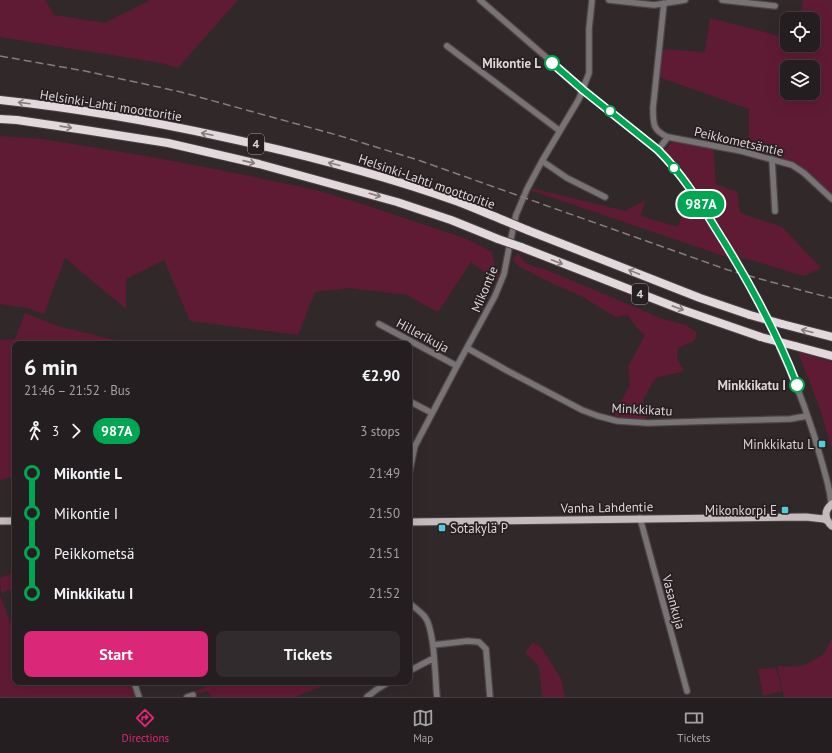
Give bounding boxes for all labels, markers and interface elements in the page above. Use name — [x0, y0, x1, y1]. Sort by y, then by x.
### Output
map controls — [780, 12, 820, 100]
button: locate — [780, 12, 820, 52]
place label: Mikontie L — [482, 55, 541, 72]
marker: Mikontie L — [544, 55, 560, 71]
button: layers — [780, 60, 820, 100]
street label: Helsinki-Lahti moottoritie — [39, 86, 183, 125]
one-way arrow — [18, 99, 31, 107]
unlabelled marker — [604, 105, 616, 117]
one-way arrow — [60, 123, 73, 131]
street label: Peikkometsäntie — [693, 123, 785, 160]
one-way arrow — [201, 129, 214, 137]
road number: 4 — [248, 134, 264, 154]
street label: Helsinki-Lahti moottoritie — [356, 150, 497, 213]
one-way arrow — [242, 159, 255, 166]
one-way arrow — [328, 160, 341, 167]
unlabelled marker — [668, 162, 680, 174]
line badge: 987A — [673, 191, 729, 217]
one-way arrow — [368, 192, 381, 199]
text: 987A — [685, 195, 717, 213]
one-way arrow — [551, 258, 563, 266]
street label: Mikontie — [467, 264, 502, 315]
one-way arrow — [629, 268, 641, 276]
road number: 4 — [632, 284, 648, 304]
one-way arrow — [672, 305, 684, 313]
street label: Hillerikuja — [393, 314, 452, 356]
one-way arrow — [801, 326, 814, 334]
text: 6 min — [24, 353, 78, 381]
text: €2.90 — [362, 366, 400, 385]
place label: Minkkikatu I — [717, 377, 786, 394]
marker: Minkkikatu I — [789, 377, 805, 393]
text: 21:46 – 21:52 · Bus — [24, 382, 130, 399]
street label: Minkkikatu — [611, 399, 673, 420]
icon: walk — [24, 420, 46, 442]
icon: forward — [65, 420, 87, 442]
text: 987A — [101, 422, 132, 440]
text: 3 — [52, 423, 59, 440]
text: 3 stops — [360, 423, 400, 440]
place label: Minkkikatu L — [743, 436, 814, 453]
marker: Minkkikatu L — [817, 439, 827, 449]
text: Mikontie L — [54, 464, 122, 483]
text: 21:49 — [369, 465, 400, 482]
street label: Vanha Lahdentie — [560, 498, 653, 517]
place label: Mikonkorpi E — [705, 502, 777, 519]
text: Mikontie I — [54, 504, 118, 523]
text: 21:50 — [369, 505, 400, 522]
marker: Mikonkorpi E — [780, 505, 790, 515]
place label: Sotakylä P — [450, 520, 508, 537]
marker: Sotakylä P — [437, 523, 447, 533]
text: Peikkometsä — [54, 544, 134, 563]
text: 21:51 — [369, 545, 400, 562]
street label: Vasankuja — [658, 572, 689, 631]
text: Minkkikatu I — [54, 584, 133, 603]
text: 21:52 — [369, 585, 400, 602]
button: Start — [24, 631, 208, 677]
button: Tickets — [216, 631, 400, 677]
tab: Directions — [122, 707, 169, 745]
tab: Map — [412, 707, 434, 745]
tab: Tickets — [677, 707, 710, 745]

